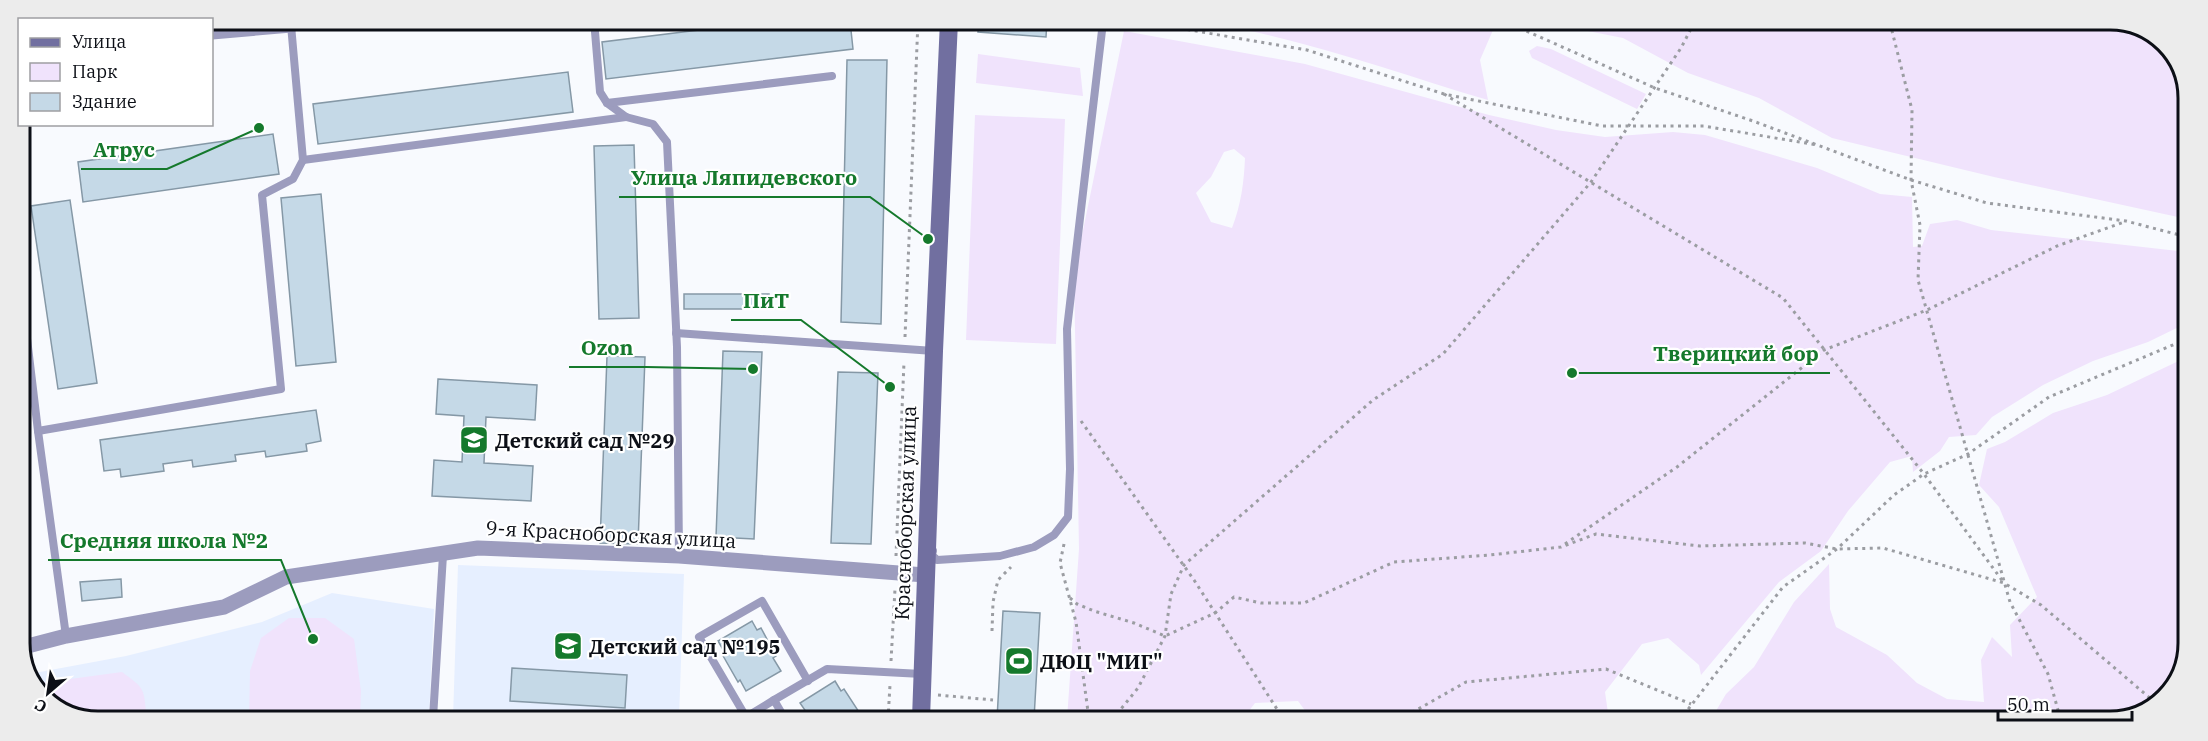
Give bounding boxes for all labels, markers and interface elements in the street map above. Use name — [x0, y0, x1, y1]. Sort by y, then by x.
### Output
legend — [18, 18, 213, 126]
text: Улица — [72, 30, 127, 53]
text: Парк — [72, 60, 118, 83]
text: Здание — [72, 90, 137, 113]
callout: Атрус — [81, 130, 167, 169]
text: Атрус — [93, 135, 155, 163]
callout: Улица Ляпидевского — [619, 158, 870, 197]
text: Улица Ляпидевского — [631, 163, 857, 191]
callout: ПиТ — [731, 281, 801, 320]
text: ПиТ — [743, 286, 789, 314]
callout: Ozon — [569, 328, 646, 367]
text: Ozon — [581, 333, 633, 361]
callout: Тверицкий бор — [1641, 334, 1830, 373]
text: Тверицкий бор — [1653, 339, 1819, 367]
street label: Красноборская улица — [888, 405, 922, 621]
school or university icon: Детский сад №29 — [458, 424, 490, 456]
place label: Детский сад №29 — [495, 427, 675, 454]
street label: 9-я Красноборская улица — [485, 514, 737, 554]
callout: Средняя школа №2 — [48, 521, 281, 560]
text: Средняя школа №2 — [60, 526, 268, 554]
school or university icon: Детский сад №195 — [552, 630, 584, 662]
place label: Детский сад №195 — [589, 633, 781, 660]
sports icon: ДЮЦ "МИГ" — [1003, 645, 1035, 677]
place label: ДЮЦ "МИГ" — [1040, 648, 1163, 675]
north arrow — [18, 663, 78, 723]
scale bar — [1998, 684, 2132, 722]
text: 50 m — [2007, 693, 2050, 716]
text: С — [31, 695, 50, 717]

